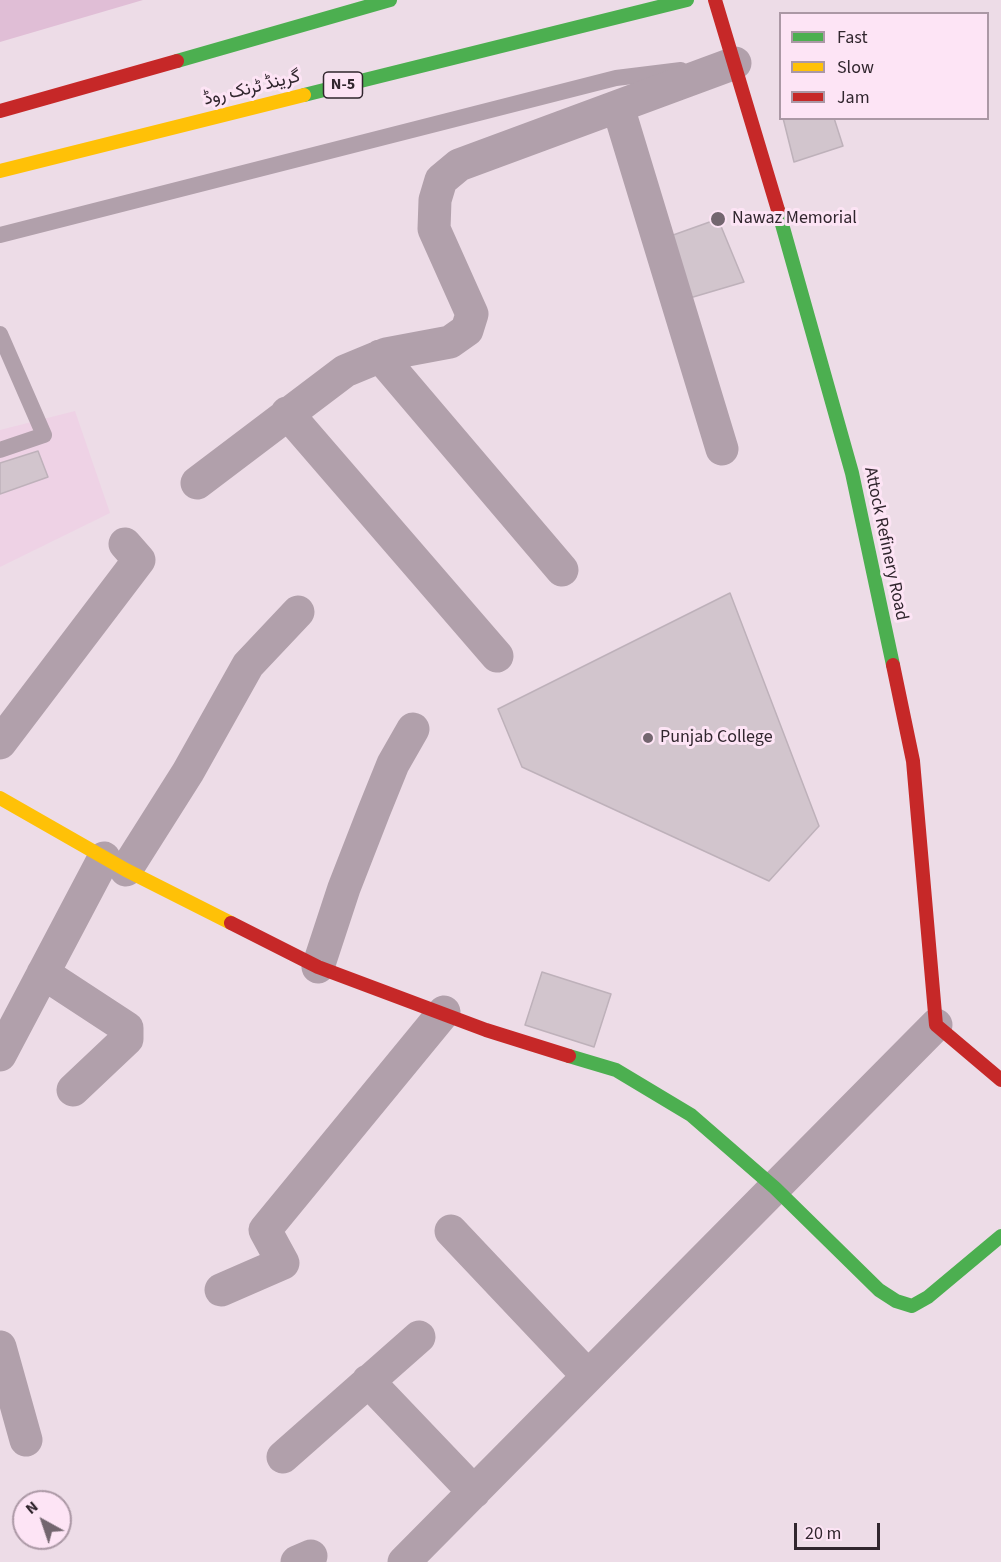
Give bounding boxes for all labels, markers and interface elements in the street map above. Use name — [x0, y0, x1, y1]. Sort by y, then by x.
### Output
legend — [779, 12, 989, 120]
text: Fast — [837, 25, 868, 50]
text: Slow — [837, 55, 874, 80]
street label: گرینڈ ٹرنک روڈ — [201, 67, 303, 111]
road number: N-5 — [324, 72, 362, 98]
text: Jam — [837, 85, 870, 110]
place label: Nawaz Memorial — [732, 208, 857, 230]
marker: Nawaz Memorial — [709, 210, 727, 228]
street label: Attock Refinery Road — [858, 465, 912, 623]
place label: Punjab College — [660, 727, 773, 749]
marker: Punjab College — [641, 731, 655, 745]
north arrow — [12, 1490, 72, 1550]
text: N — [21, 1496, 43, 1520]
scale bar — [797, 1511, 882, 1549]
text: 20 m — [805, 1521, 841, 1546]

